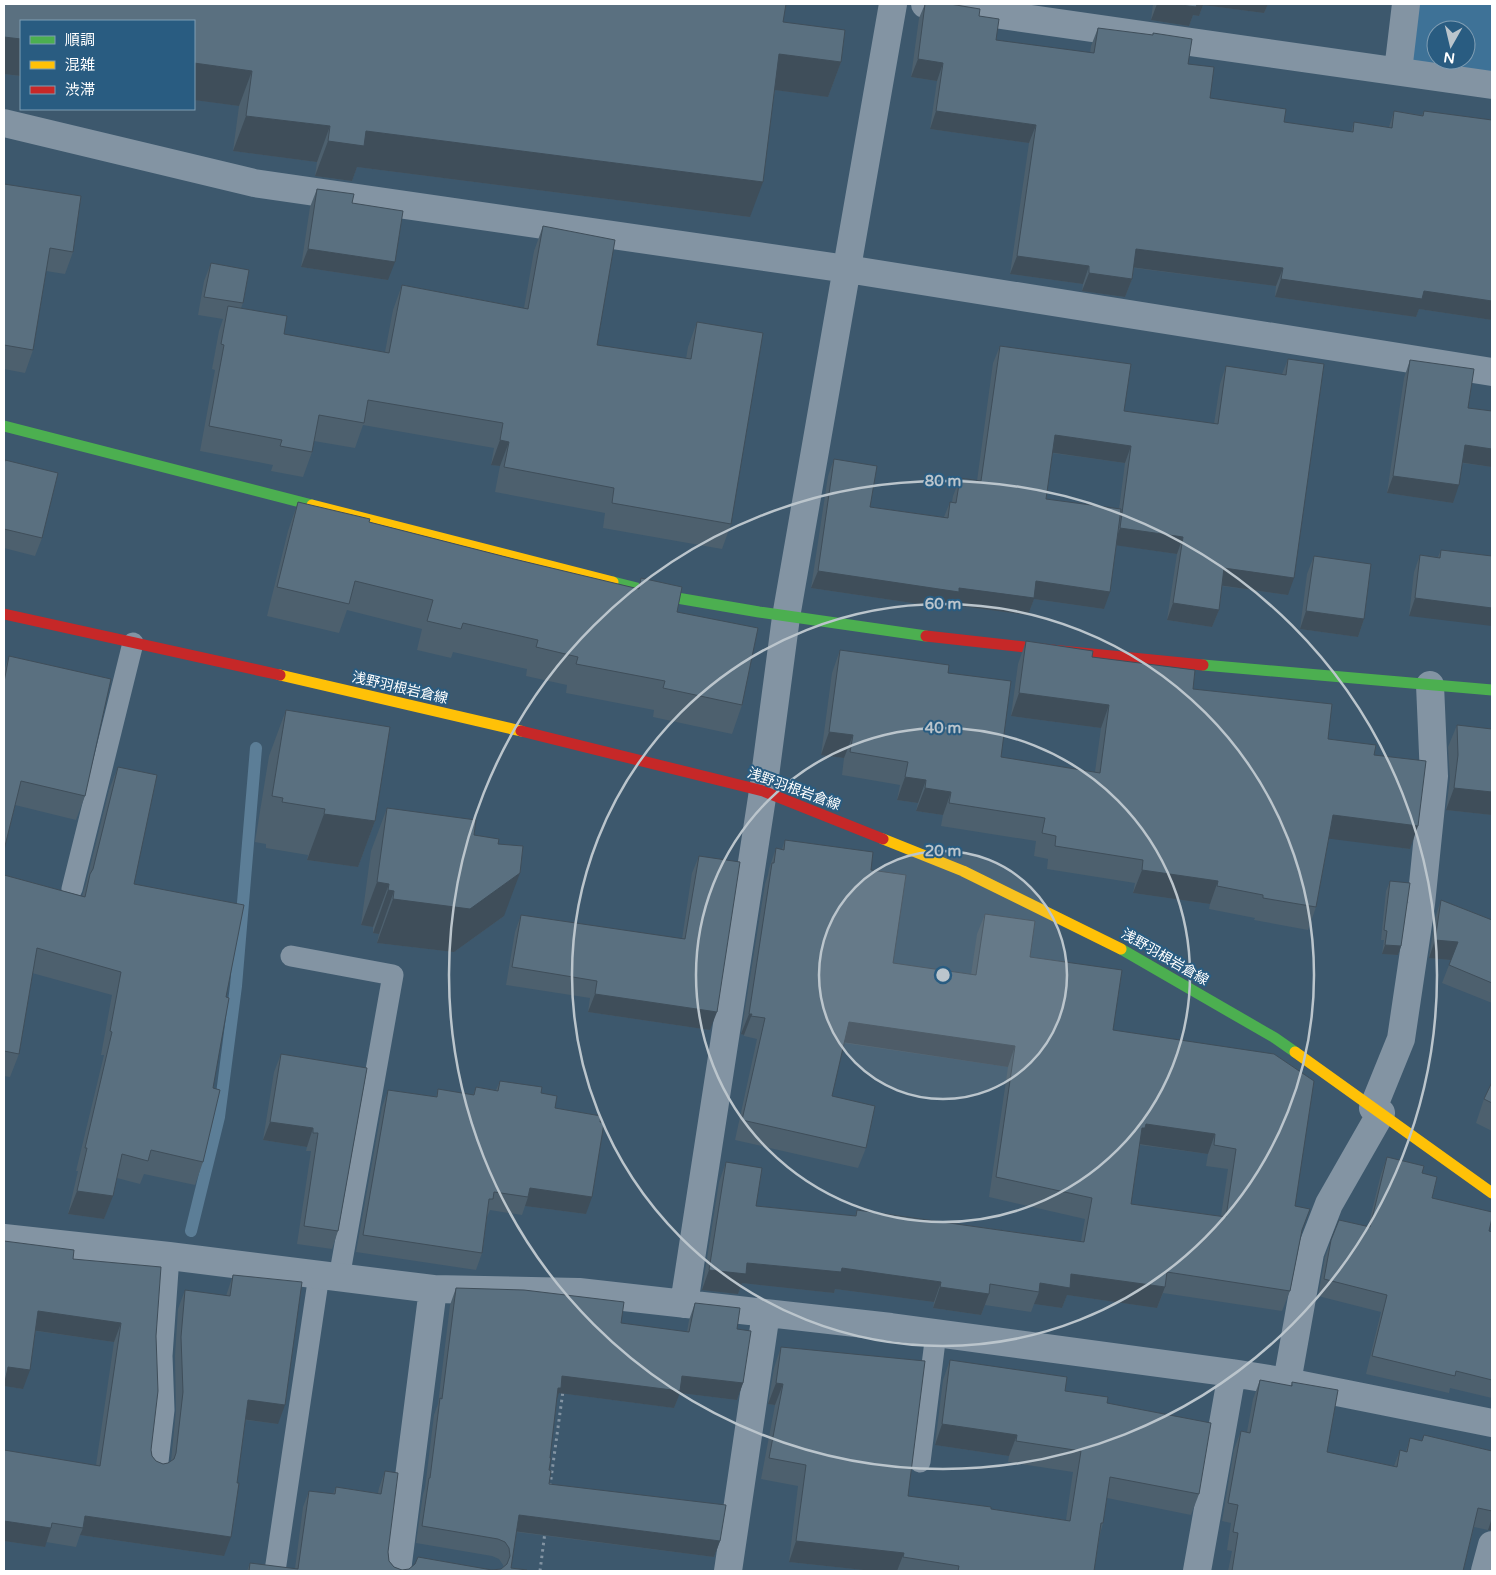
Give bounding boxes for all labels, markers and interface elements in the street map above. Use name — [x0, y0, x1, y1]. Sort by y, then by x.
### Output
legend — [20, 20, 195, 110]
north arrow — [1426, 20, 1476, 70]
text: 順調 — [65, 31, 95, 49]
text: N — [1443, 48, 1456, 67]
text: 混雑 — [65, 56, 95, 74]
text: 渋滞 — [65, 81, 95, 99]
text: 80 m — [925, 472, 961, 490]
text: 60 m — [925, 595, 961, 613]
street label: 浅野羽根岩倉線 — [350, 669, 450, 707]
text: 40 m — [925, 719, 961, 737]
street label: 浅野羽根岩倉線 — [745, 764, 843, 814]
text: 20 m — [925, 842, 961, 860]
street label: 浅野羽根岩倉線 — [1118, 925, 1212, 989]
centre of rings — [934, 966, 952, 984]

